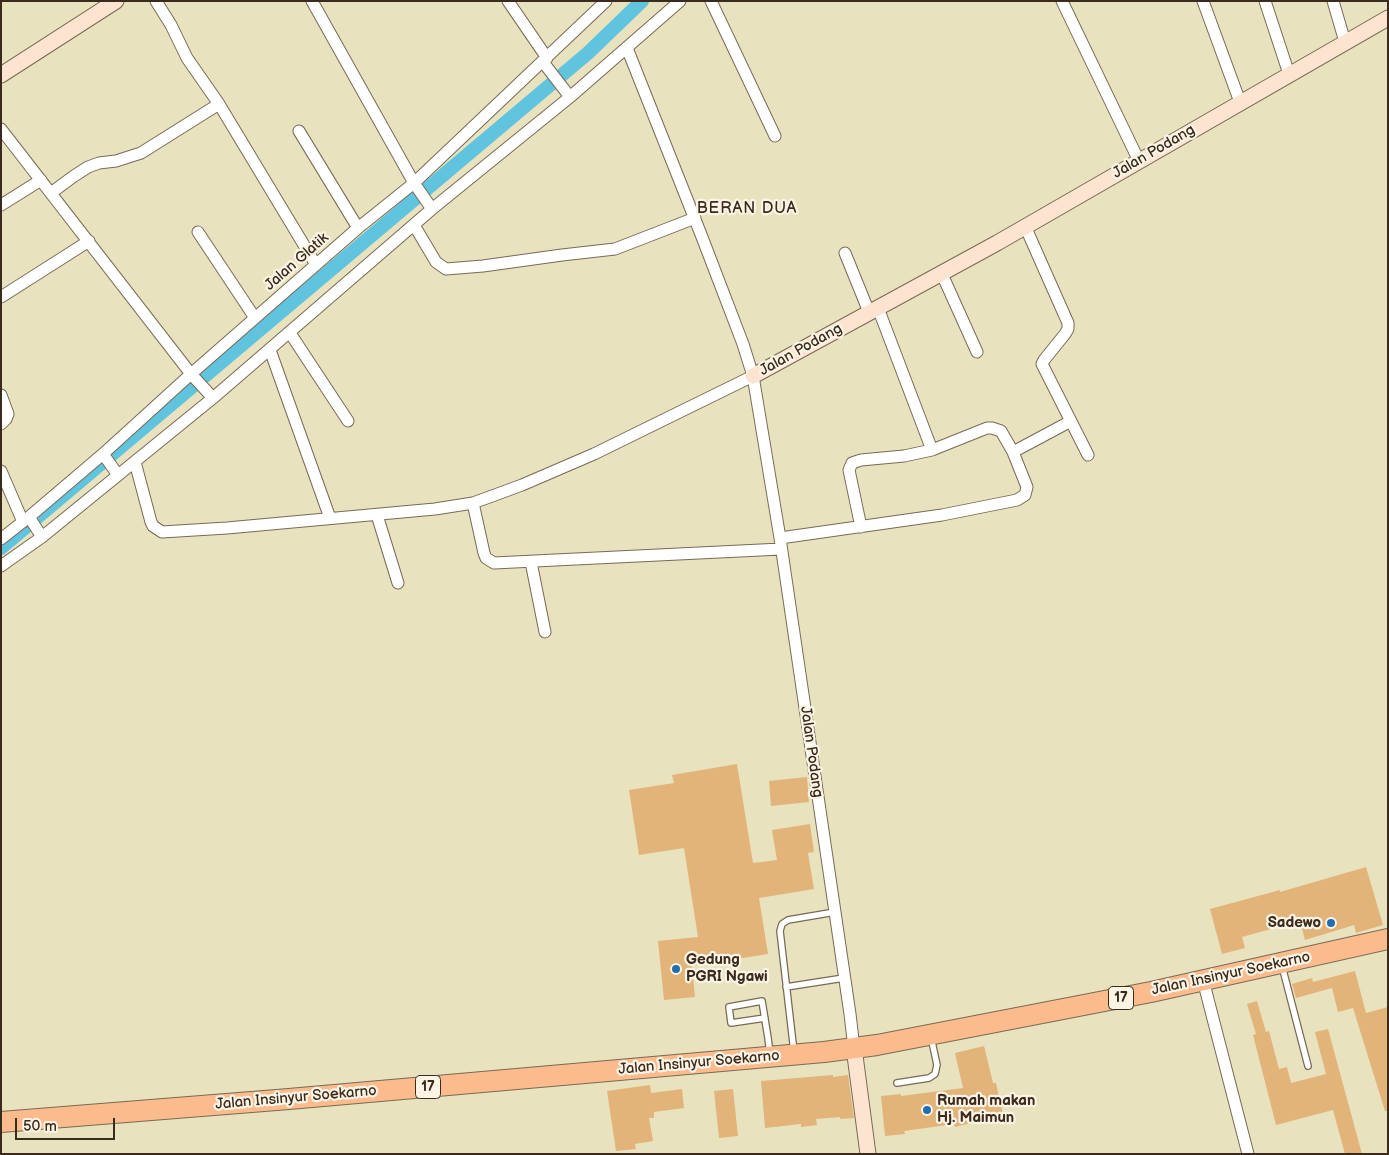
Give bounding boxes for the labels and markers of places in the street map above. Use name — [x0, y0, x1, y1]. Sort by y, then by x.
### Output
place label: Sadewo — [1268, 914, 1321, 932]
marker: Sadewo — [1325, 917, 1337, 929]
place label: Gedung PGRI Ngawi — [686, 951, 768, 986]
marker: Gedung PGRI Ngawi — [670, 963, 682, 975]
place label: Rumah makan Hj. Maimun — [937, 1092, 1035, 1127]
marker: Rumah makan Hj. Maimun — [921, 1104, 933, 1116]

